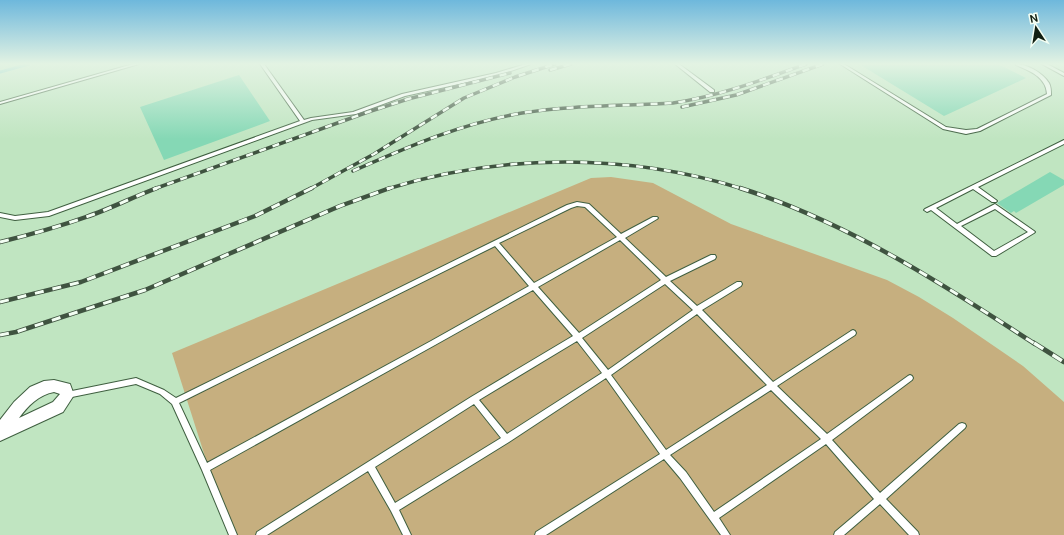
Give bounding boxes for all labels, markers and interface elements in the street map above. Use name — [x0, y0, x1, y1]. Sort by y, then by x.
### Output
north arrow — [1016, 8, 1056, 48]
text: N — [1029, 11, 1039, 26]

